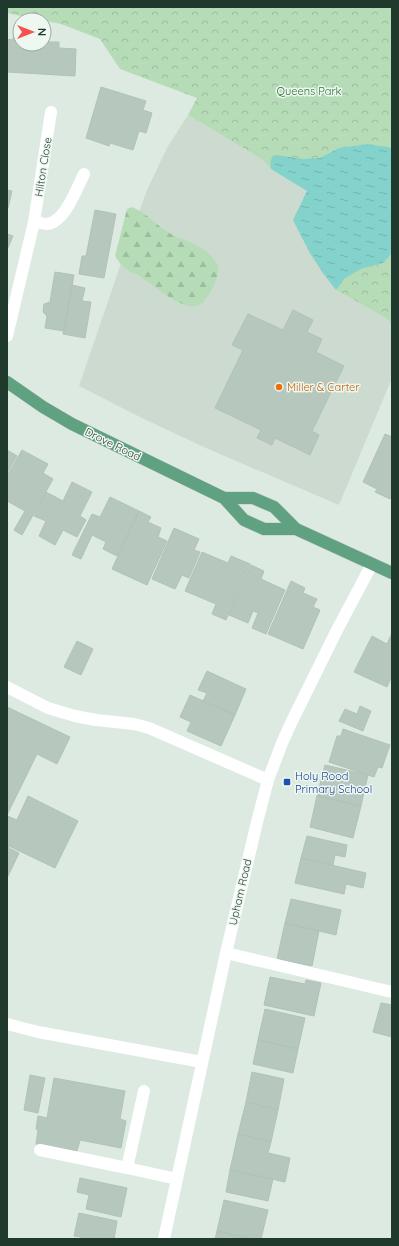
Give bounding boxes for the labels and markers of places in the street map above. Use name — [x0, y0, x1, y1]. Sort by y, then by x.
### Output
place label: Miller & Carter — [287, 380, 360, 394]
marker: Miller & Carter — [274, 382, 284, 392]
place label: Holy Rood Primary School — [295, 769, 372, 796]
marker: Holy Rood Primary School — [282, 777, 292, 787]

